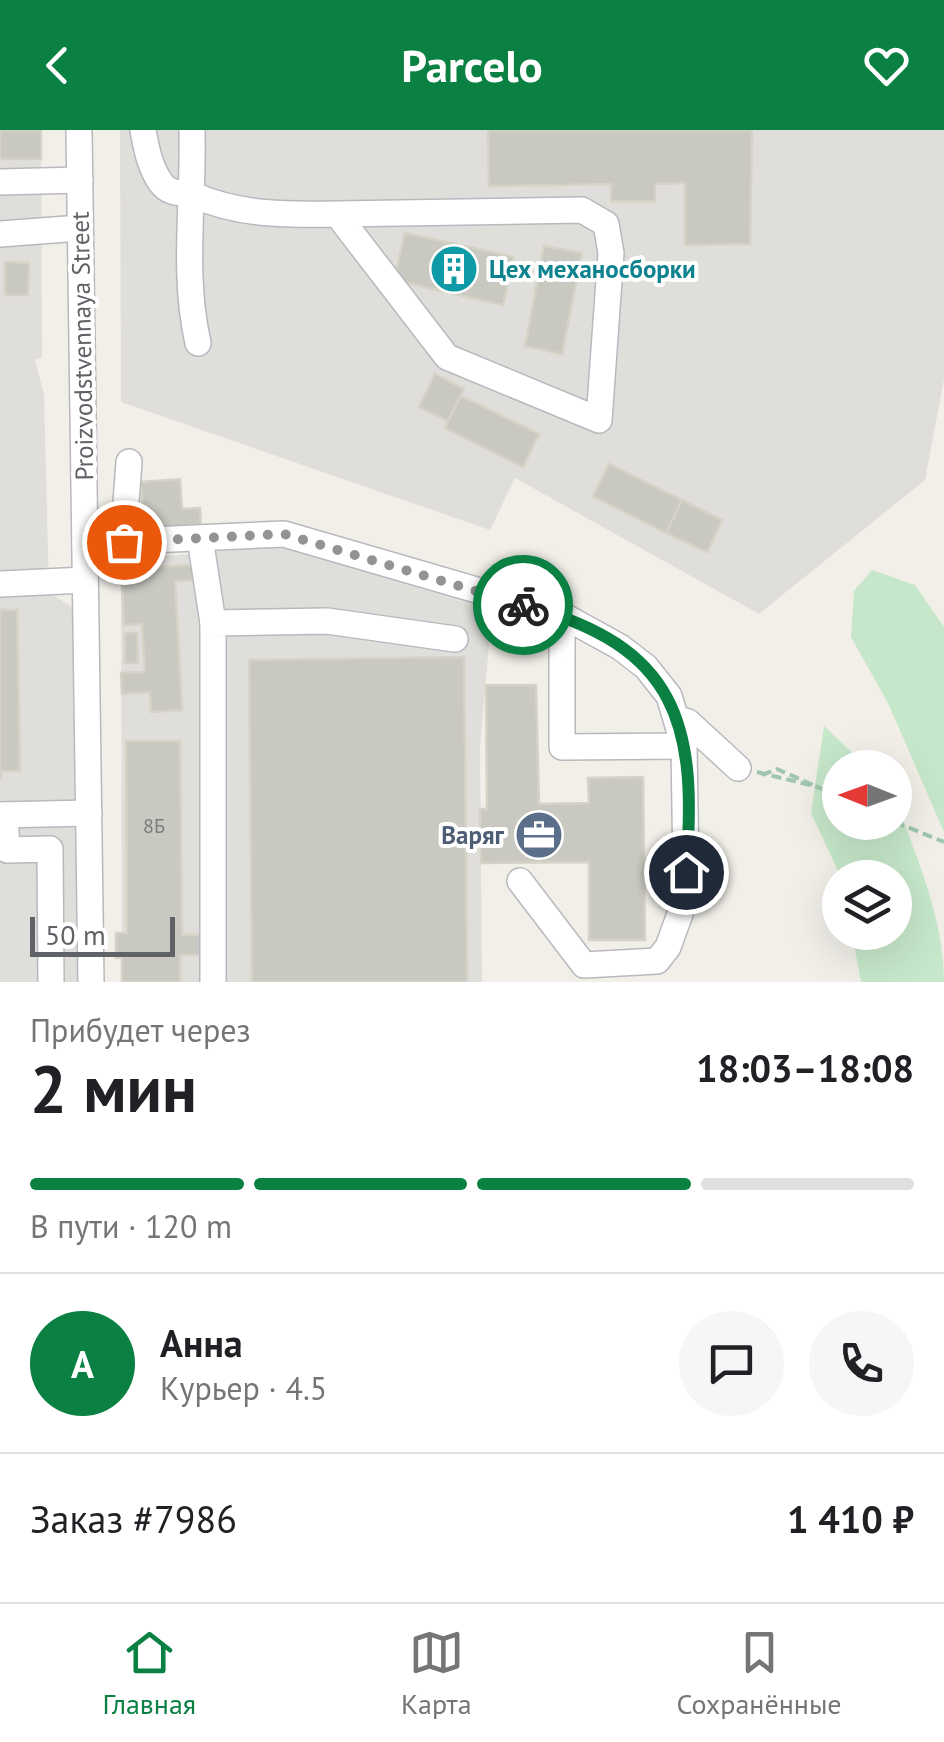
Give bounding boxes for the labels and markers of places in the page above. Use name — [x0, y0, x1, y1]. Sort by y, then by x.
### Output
building icon: Цех механосборки — [428, 243, 480, 295]
place label: Цех механосборки — [489, 253, 696, 285]
pin — [82, 500, 167, 585]
office icon: Варяг — [513, 809, 565, 861]
place label: Варяг — [441, 819, 505, 851]
pin — [644, 830, 729, 915]

